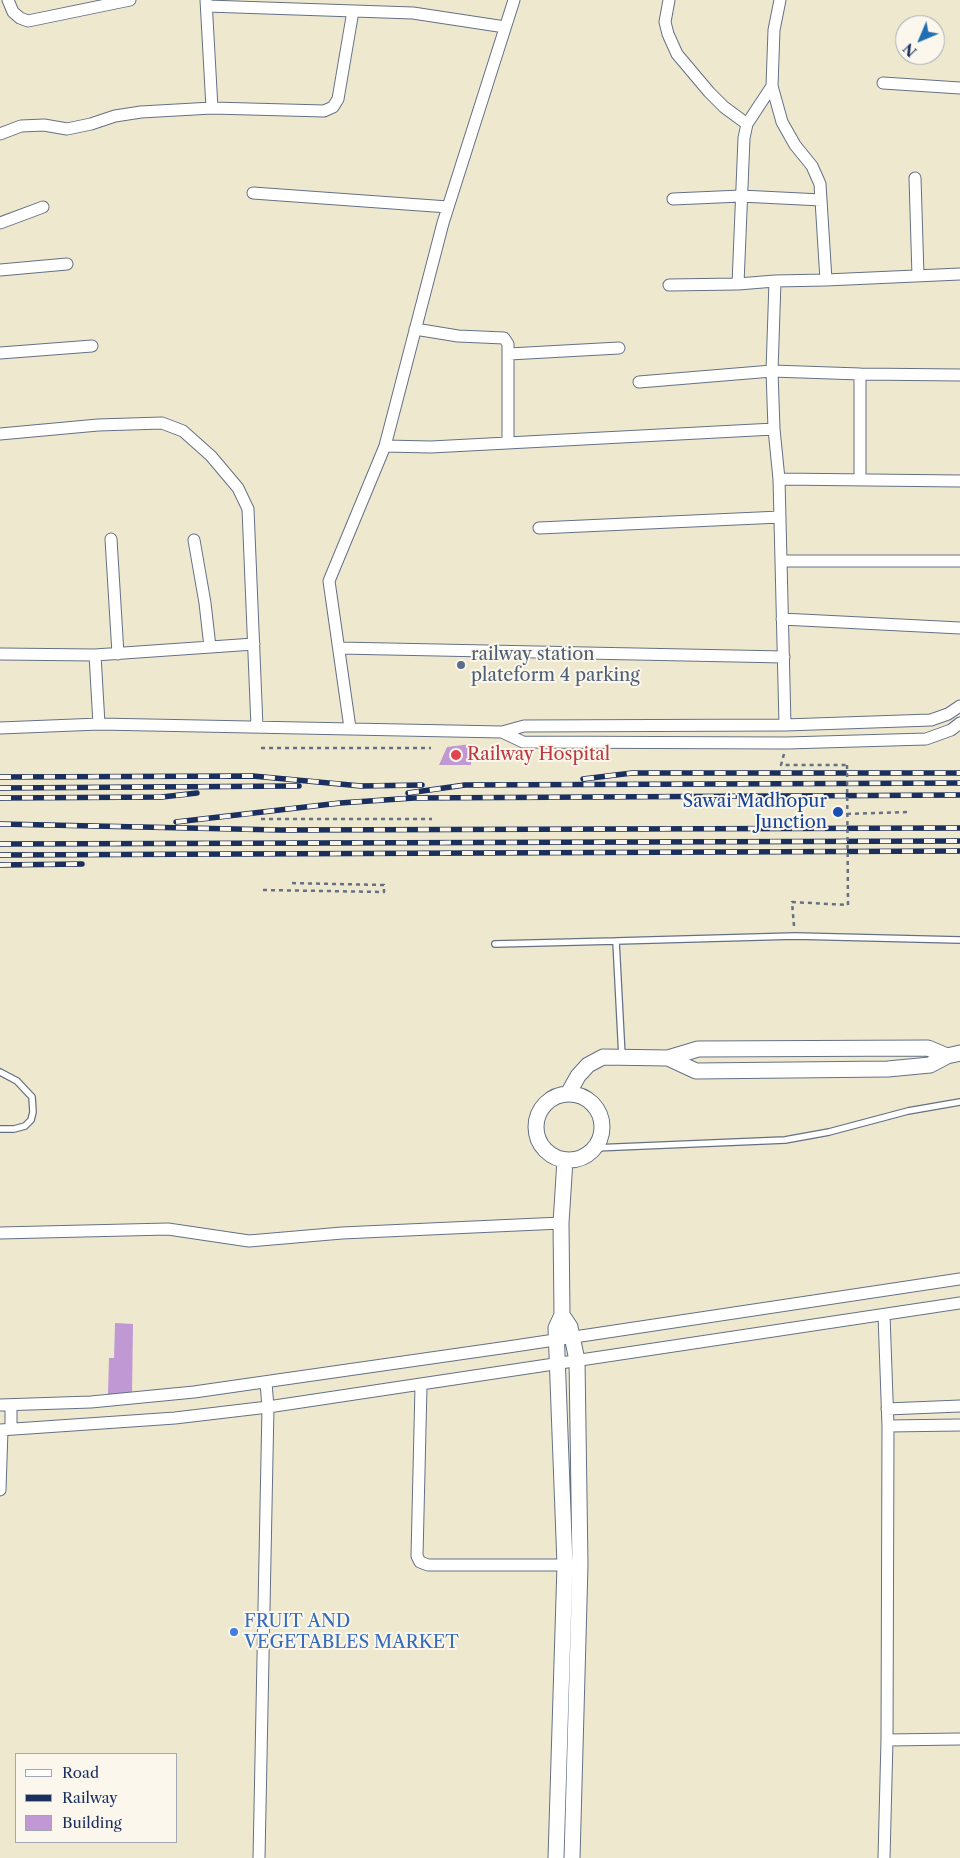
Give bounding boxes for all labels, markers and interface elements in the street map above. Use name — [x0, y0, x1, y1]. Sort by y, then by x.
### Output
north arrow — [895, 15, 945, 65]
text: N — [899, 39, 921, 61]
place label: railway station plateform 4 parking — [471, 644, 640, 686]
marker: railway station plateform 4 parking — [455, 659, 467, 671]
place label: Railway Hospital — [467, 744, 610, 766]
marker: Railway Hospital — [449, 748, 463, 762]
place label: Sawai Madhopur Junction — [683, 791, 827, 834]
marker: Sawai Madhopur Junction — [831, 805, 845, 819]
place label: FRUIT AND VEGETABLES MARKET — [244, 1611, 459, 1654]
marker: FRUIT AND VEGETABLES MARKET — [228, 1626, 240, 1638]
legend — [15, 1753, 178, 1843]
text: Road — [62, 1763, 99, 1782]
text: Railway — [62, 1788, 118, 1807]
text: Building — [62, 1813, 122, 1832]

